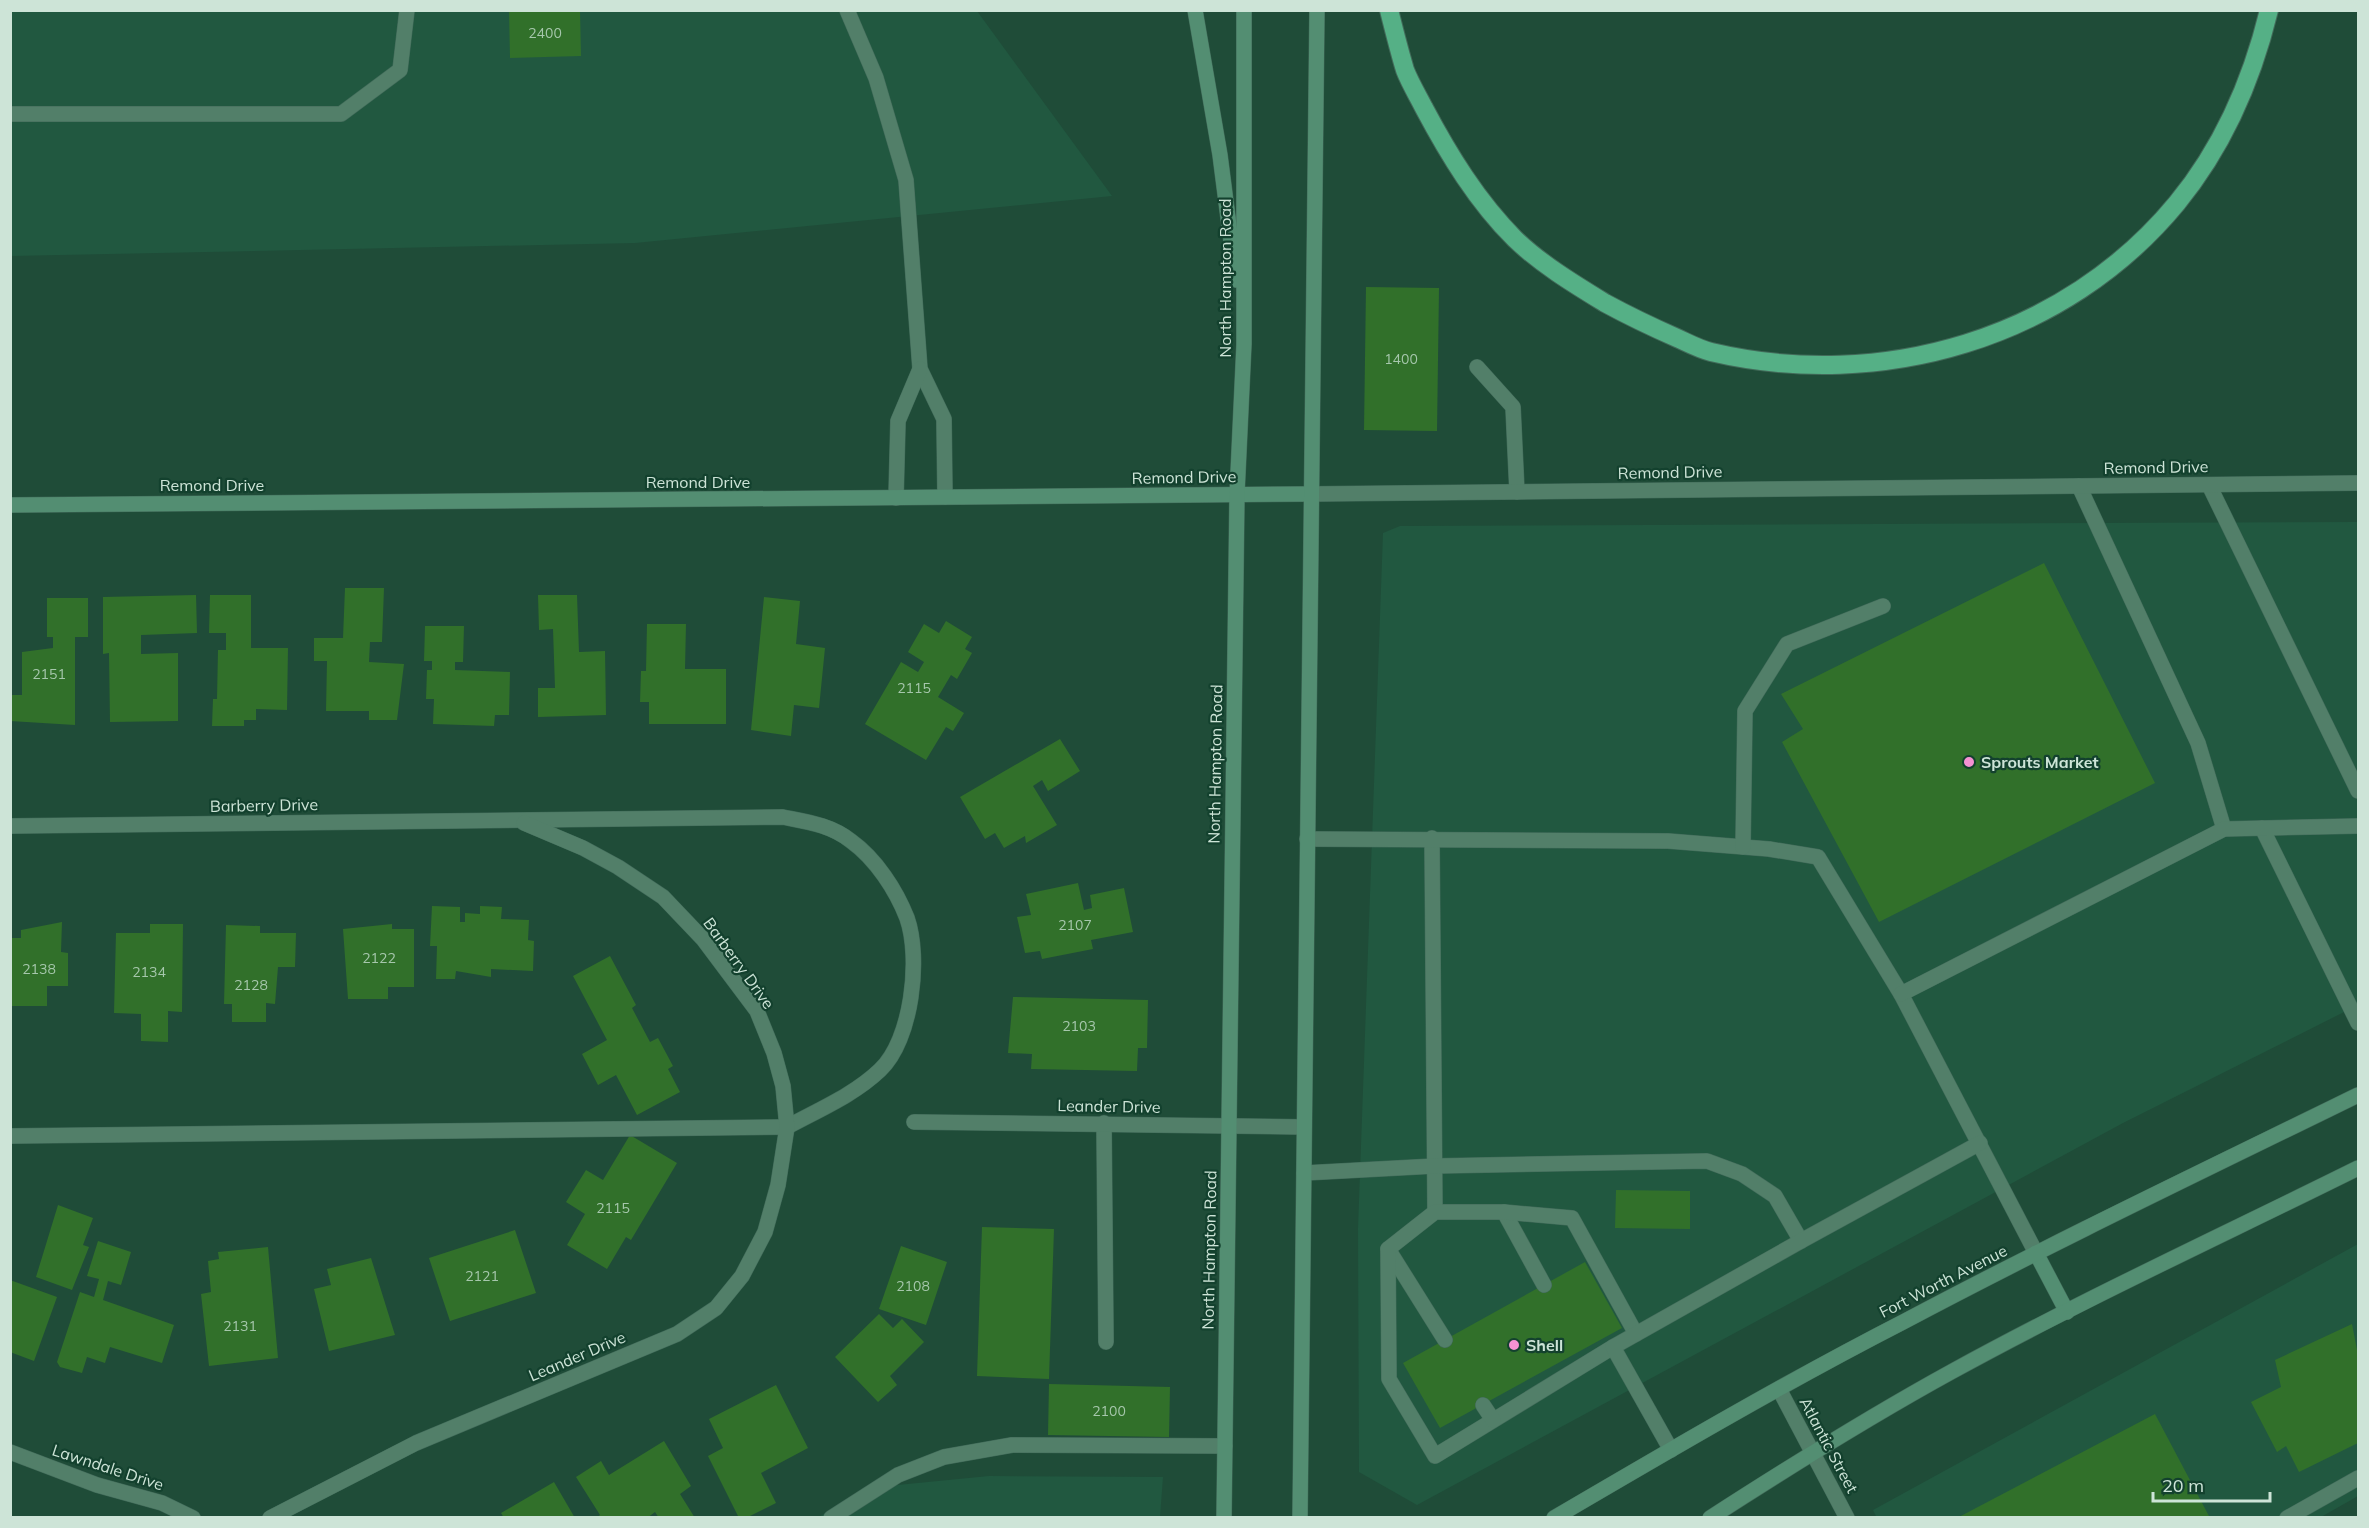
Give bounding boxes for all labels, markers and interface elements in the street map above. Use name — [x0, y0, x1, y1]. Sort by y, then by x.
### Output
house number: 2400 — [528, 24, 562, 42]
street label: North Hampton Road — [1215, 198, 1235, 358]
house number: 1400 — [1384, 350, 1418, 368]
street label: Remond Drive — [2104, 456, 2208, 478]
street label: Remond Drive — [1618, 461, 1722, 483]
street label: Remond Drive — [1132, 466, 1236, 488]
street label: Remond Drive — [646, 472, 750, 492]
street label: Remond Drive — [160, 475, 264, 495]
house number: 2151 — [32, 665, 66, 683]
house number: 2115 — [897, 679, 931, 697]
street label: North Hampton Road — [1204, 684, 1226, 844]
place label: Sprouts Market — [1981, 752, 2098, 772]
marker: Sprouts Market — [1962, 755, 1976, 769]
street label: Barberry Drive — [210, 794, 318, 816]
street label: Barberry Drive — [699, 913, 779, 1013]
house number: 2107 — [1058, 916, 1092, 934]
house number: 2122 — [362, 949, 396, 967]
house number: 2138 — [22, 960, 56, 978]
house number: 2134 — [132, 963, 166, 981]
house number: 2128 — [234, 976, 268, 994]
house number: 2103 — [1062, 1017, 1096, 1035]
street label: Leander Drive — [1057, 1095, 1161, 1117]
street label: North Hampton Road — [1198, 1170, 1220, 1330]
house number: 2115 — [596, 1199, 630, 1217]
street label: Fort Worth Avenue — [1876, 1240, 2010, 1322]
house number: 2121 — [465, 1267, 499, 1285]
house number: 2108 — [896, 1277, 930, 1295]
house number: 2131 — [223, 1317, 257, 1335]
street label: Leander Drive — [526, 1327, 628, 1385]
place label: Shell — [1526, 1335, 1563, 1355]
marker: Shell — [1507, 1338, 1521, 1352]
street label: Atlantic Street — [1795, 1394, 1863, 1497]
house number: 2100 — [1092, 1402, 1126, 1420]
street label: Lawndale Drive — [50, 1440, 166, 1494]
scale bar — [2153, 1465, 2270, 1503]
text: 20 m — [2162, 1474, 2204, 1497]

